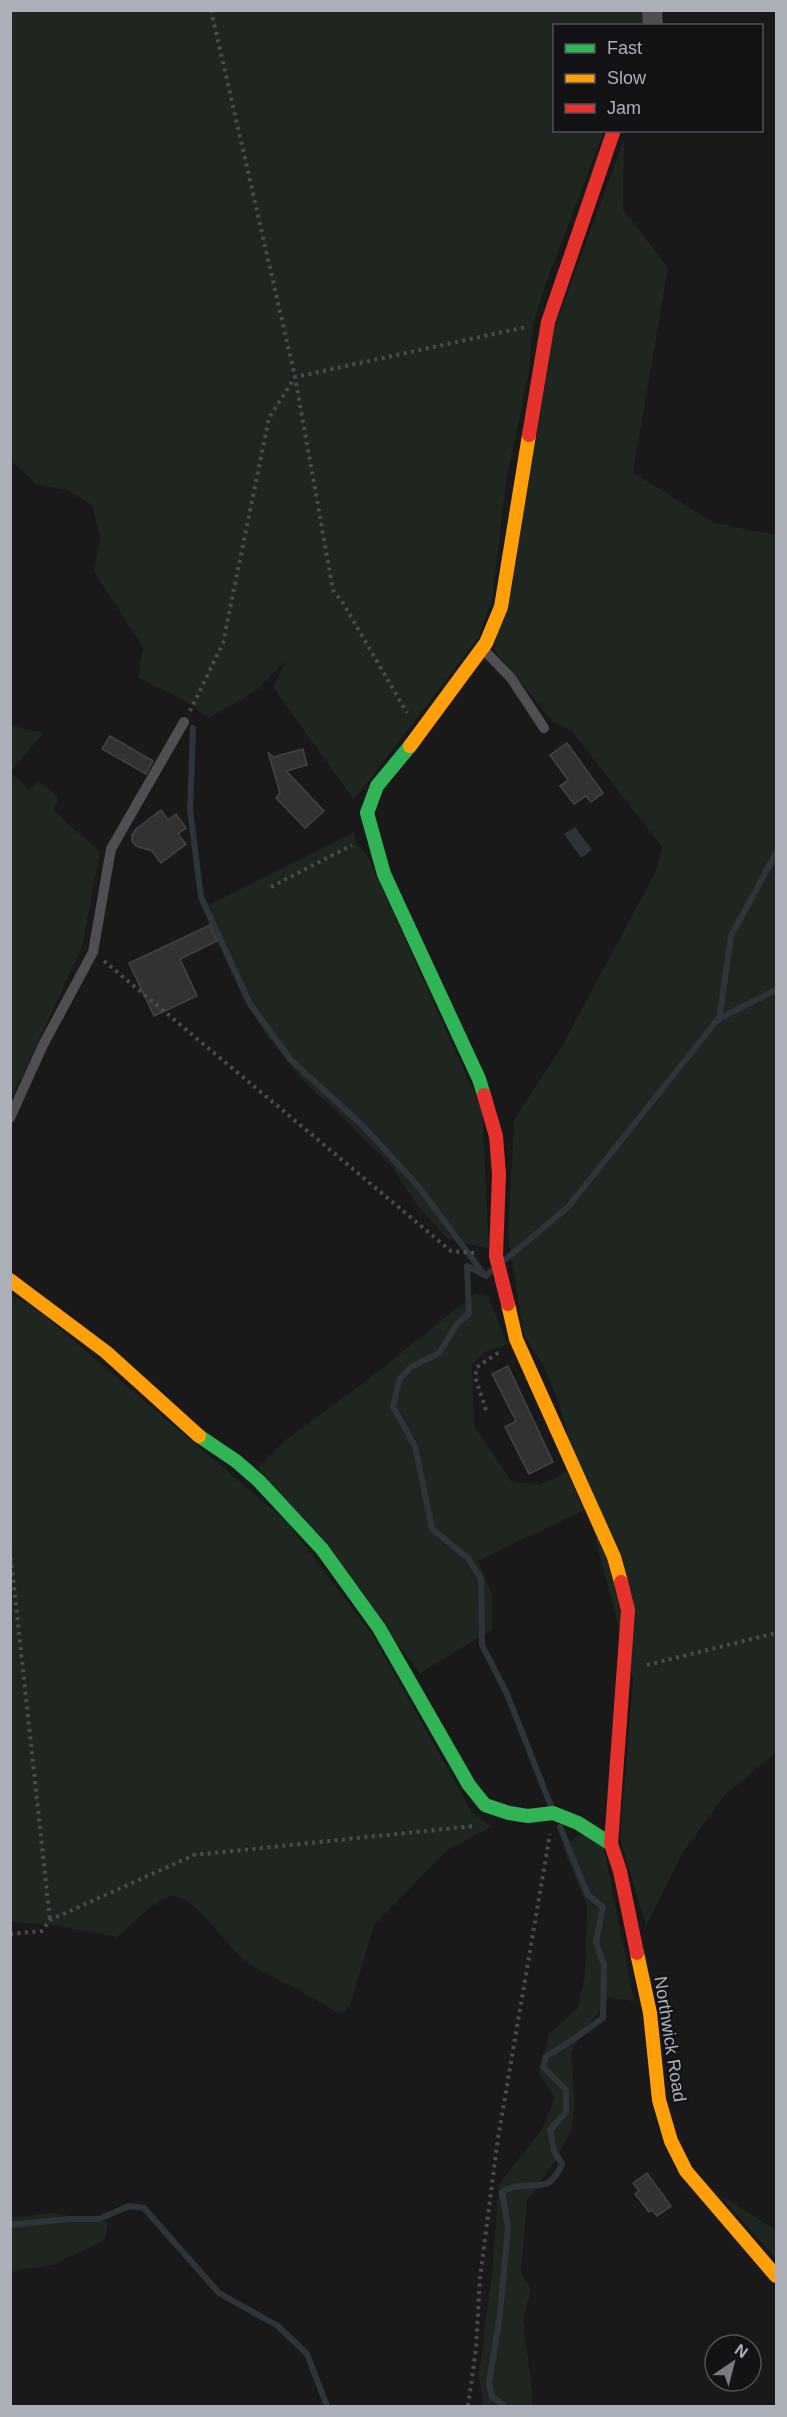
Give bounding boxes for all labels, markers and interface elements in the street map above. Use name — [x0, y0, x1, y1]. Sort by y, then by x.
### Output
legend — [553, 24, 763, 132]
text: Fast — [607, 38, 642, 58]
text: Slow — [607, 68, 647, 88]
text: Jam — [607, 98, 641, 118]
street label: Northwick Road — [650, 1975, 690, 2103]
north arrow — [703, 2333, 763, 2393]
text: N — [732, 2341, 751, 2361]

